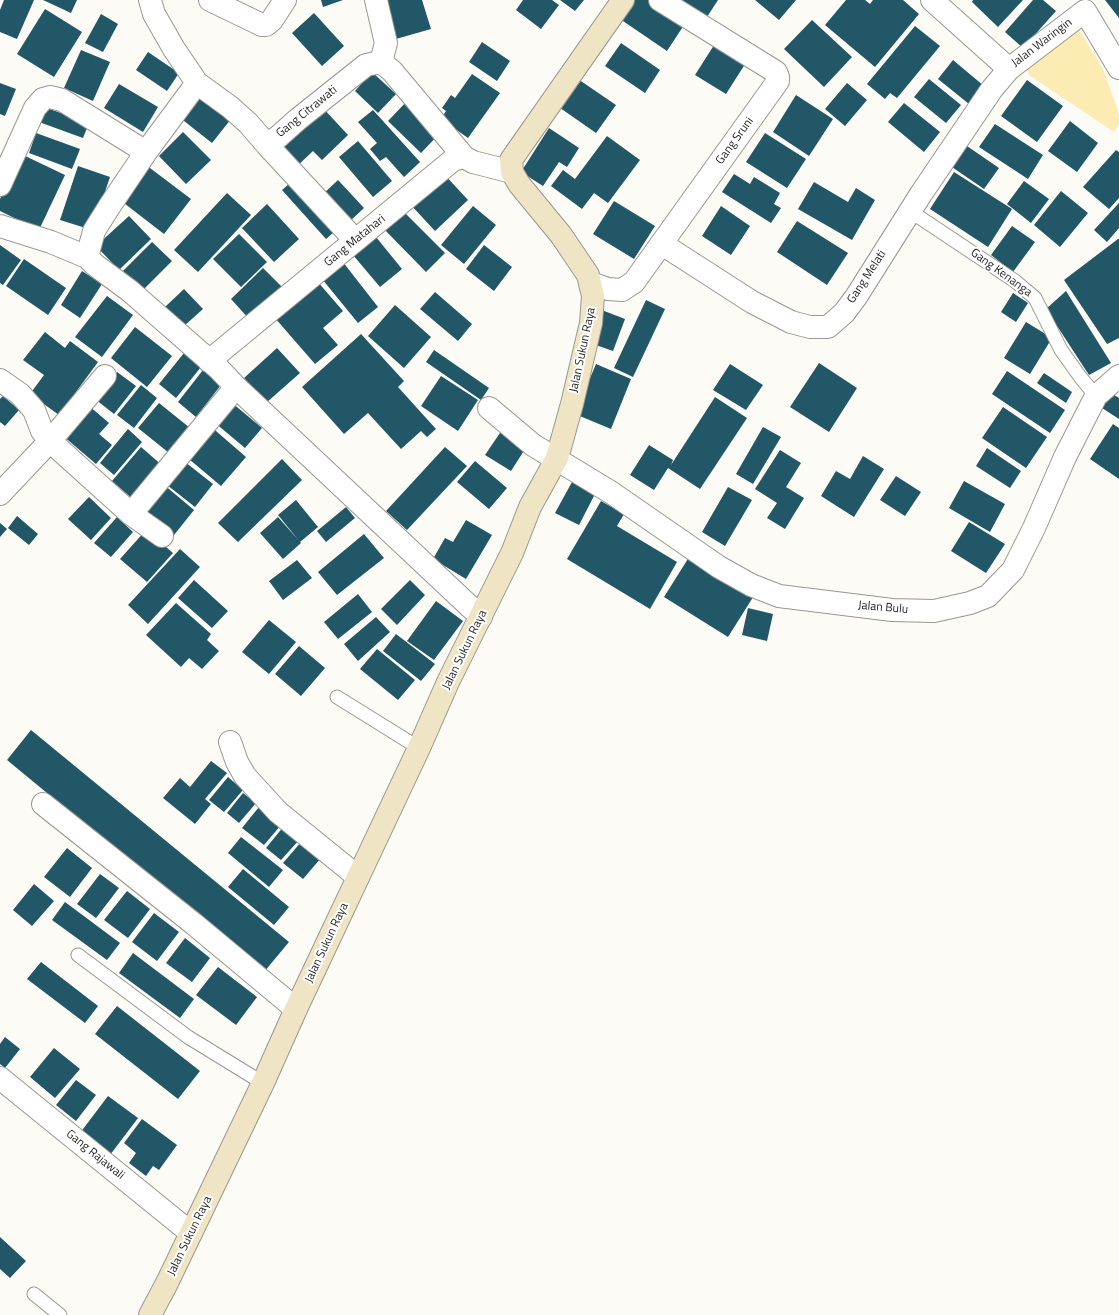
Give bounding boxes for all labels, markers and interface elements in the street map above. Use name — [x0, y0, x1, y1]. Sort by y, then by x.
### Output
street label: Jalan Waringin — [1009, 16, 1075, 70]
street label: Gang Citrawati — [274, 83, 340, 141]
street label: Gang Sruni — [713, 115, 757, 167]
street label: Gang Matahari — [322, 212, 388, 270]
street label: Gang Kenanga — [967, 246, 1035, 300]
street label: Gang Melati — [845, 248, 889, 306]
street label: Jalan Sukun Raya — [567, 306, 599, 394]
street label: Jalan Bulu — [857, 599, 909, 617]
street label: Jalan Sukun Raya — [440, 608, 490, 692]
street label: Jalan Sukun Raya — [302, 901, 352, 985]
street label: Gang Rajawali — [63, 1127, 127, 1183]
street label: Jalan Sukun Raya — [165, 1194, 215, 1278]

